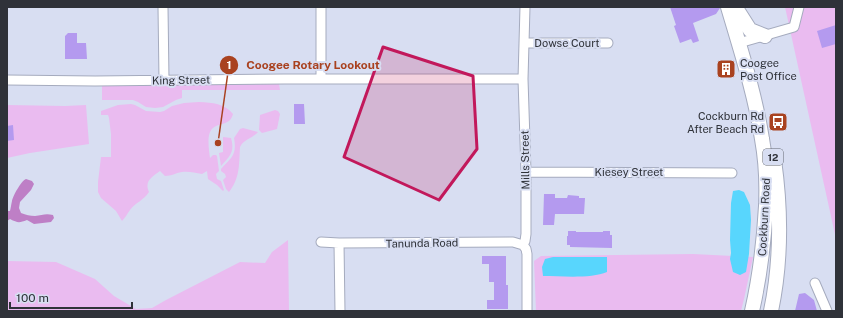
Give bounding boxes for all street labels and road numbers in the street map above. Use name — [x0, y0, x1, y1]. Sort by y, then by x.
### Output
street label: Dowse Court — [534, 37, 600, 49]
street label: King Street — [152, 73, 210, 87]
street label: Mills Street — [518, 130, 532, 190]
road number: 12 — [763, 149, 783, 165]
street label: Kiesey Street — [595, 166, 663, 178]
street label: Cockburn Road — [756, 178, 772, 256]
street label: Tanunda Road — [386, 236, 458, 250]

